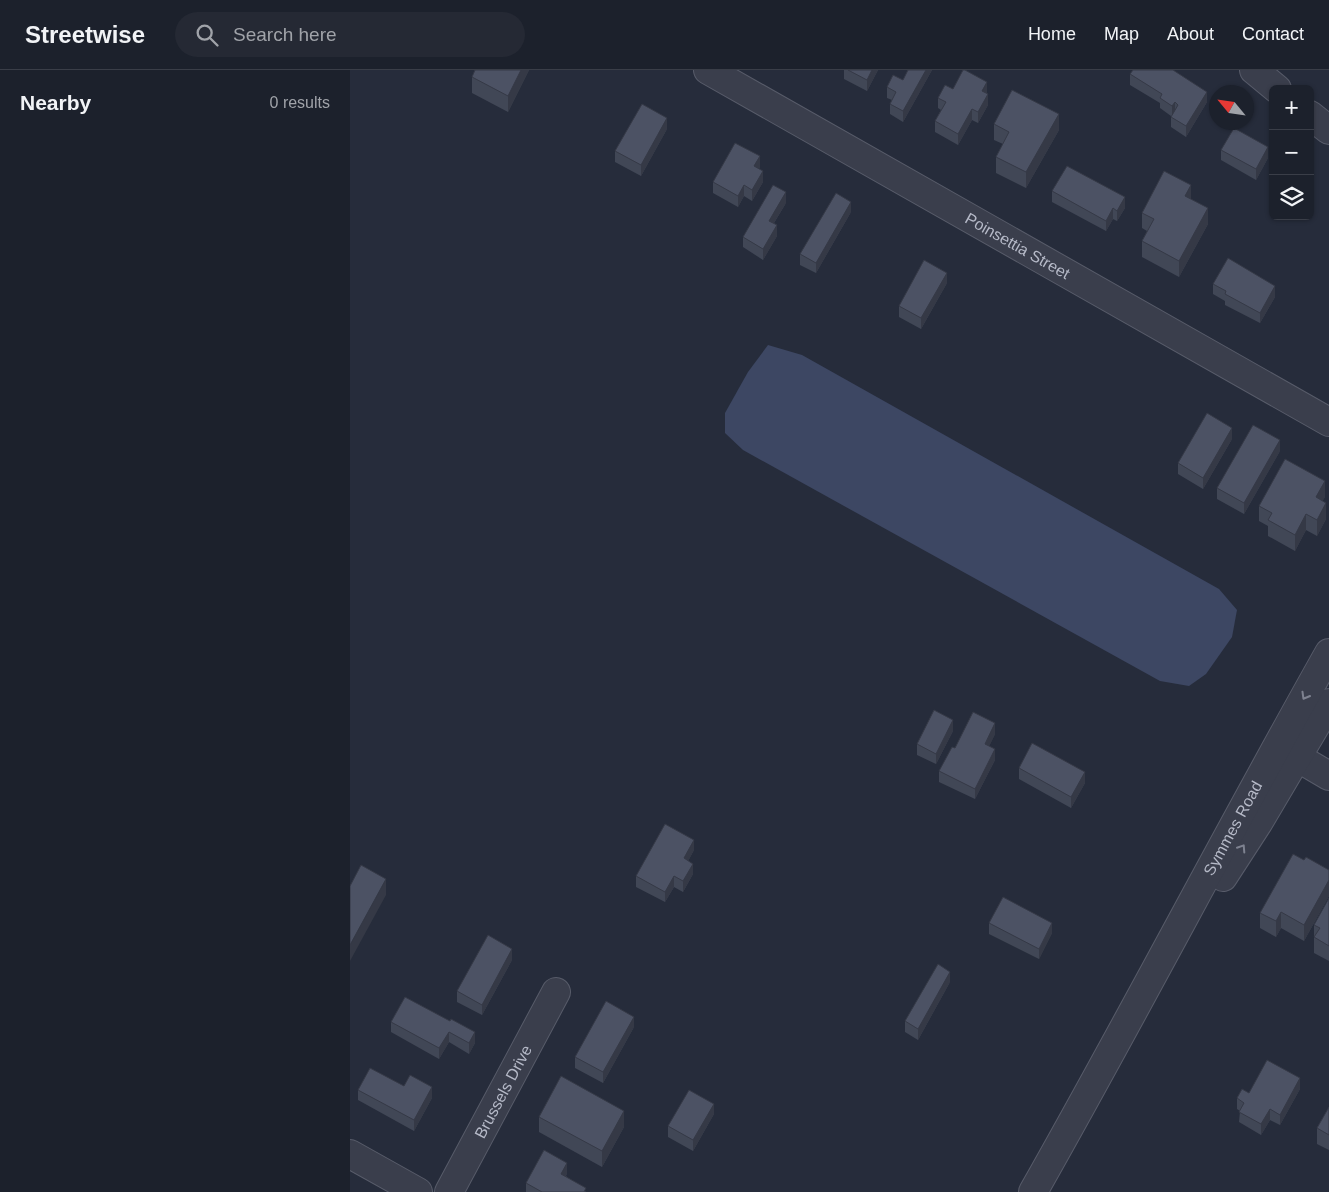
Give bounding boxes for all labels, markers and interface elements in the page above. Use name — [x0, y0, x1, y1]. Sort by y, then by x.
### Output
search box — [175, 12, 525, 57]
text: Streetwise — [25, 21, 145, 48]
icon: search — [193, 21, 221, 49]
text: Search here — [233, 24, 337, 45]
text: Home — [1028, 24, 1076, 44]
text: Map — [1104, 24, 1139, 44]
text: About — [1167, 24, 1214, 44]
text: Contact — [1242, 24, 1304, 44]
north arrow — [1209, 85, 1254, 130]
map controls — [1269, 85, 1314, 220]
button: + — [1269, 85, 1314, 130]
text: Nearby — [20, 91, 91, 114]
text: 0 results — [270, 94, 330, 111]
button: − — [1269, 130, 1314, 175]
button: layers — [1269, 175, 1314, 220]
street label: Poinsettia Street — [962, 209, 1073, 282]
one-way arrow — [1301, 690, 1311, 699]
street label: Symmes Road — [1200, 778, 1265, 878]
one-way arrow — [1236, 844, 1245, 853]
street label: Brussels Drive — [471, 1042, 535, 1141]

